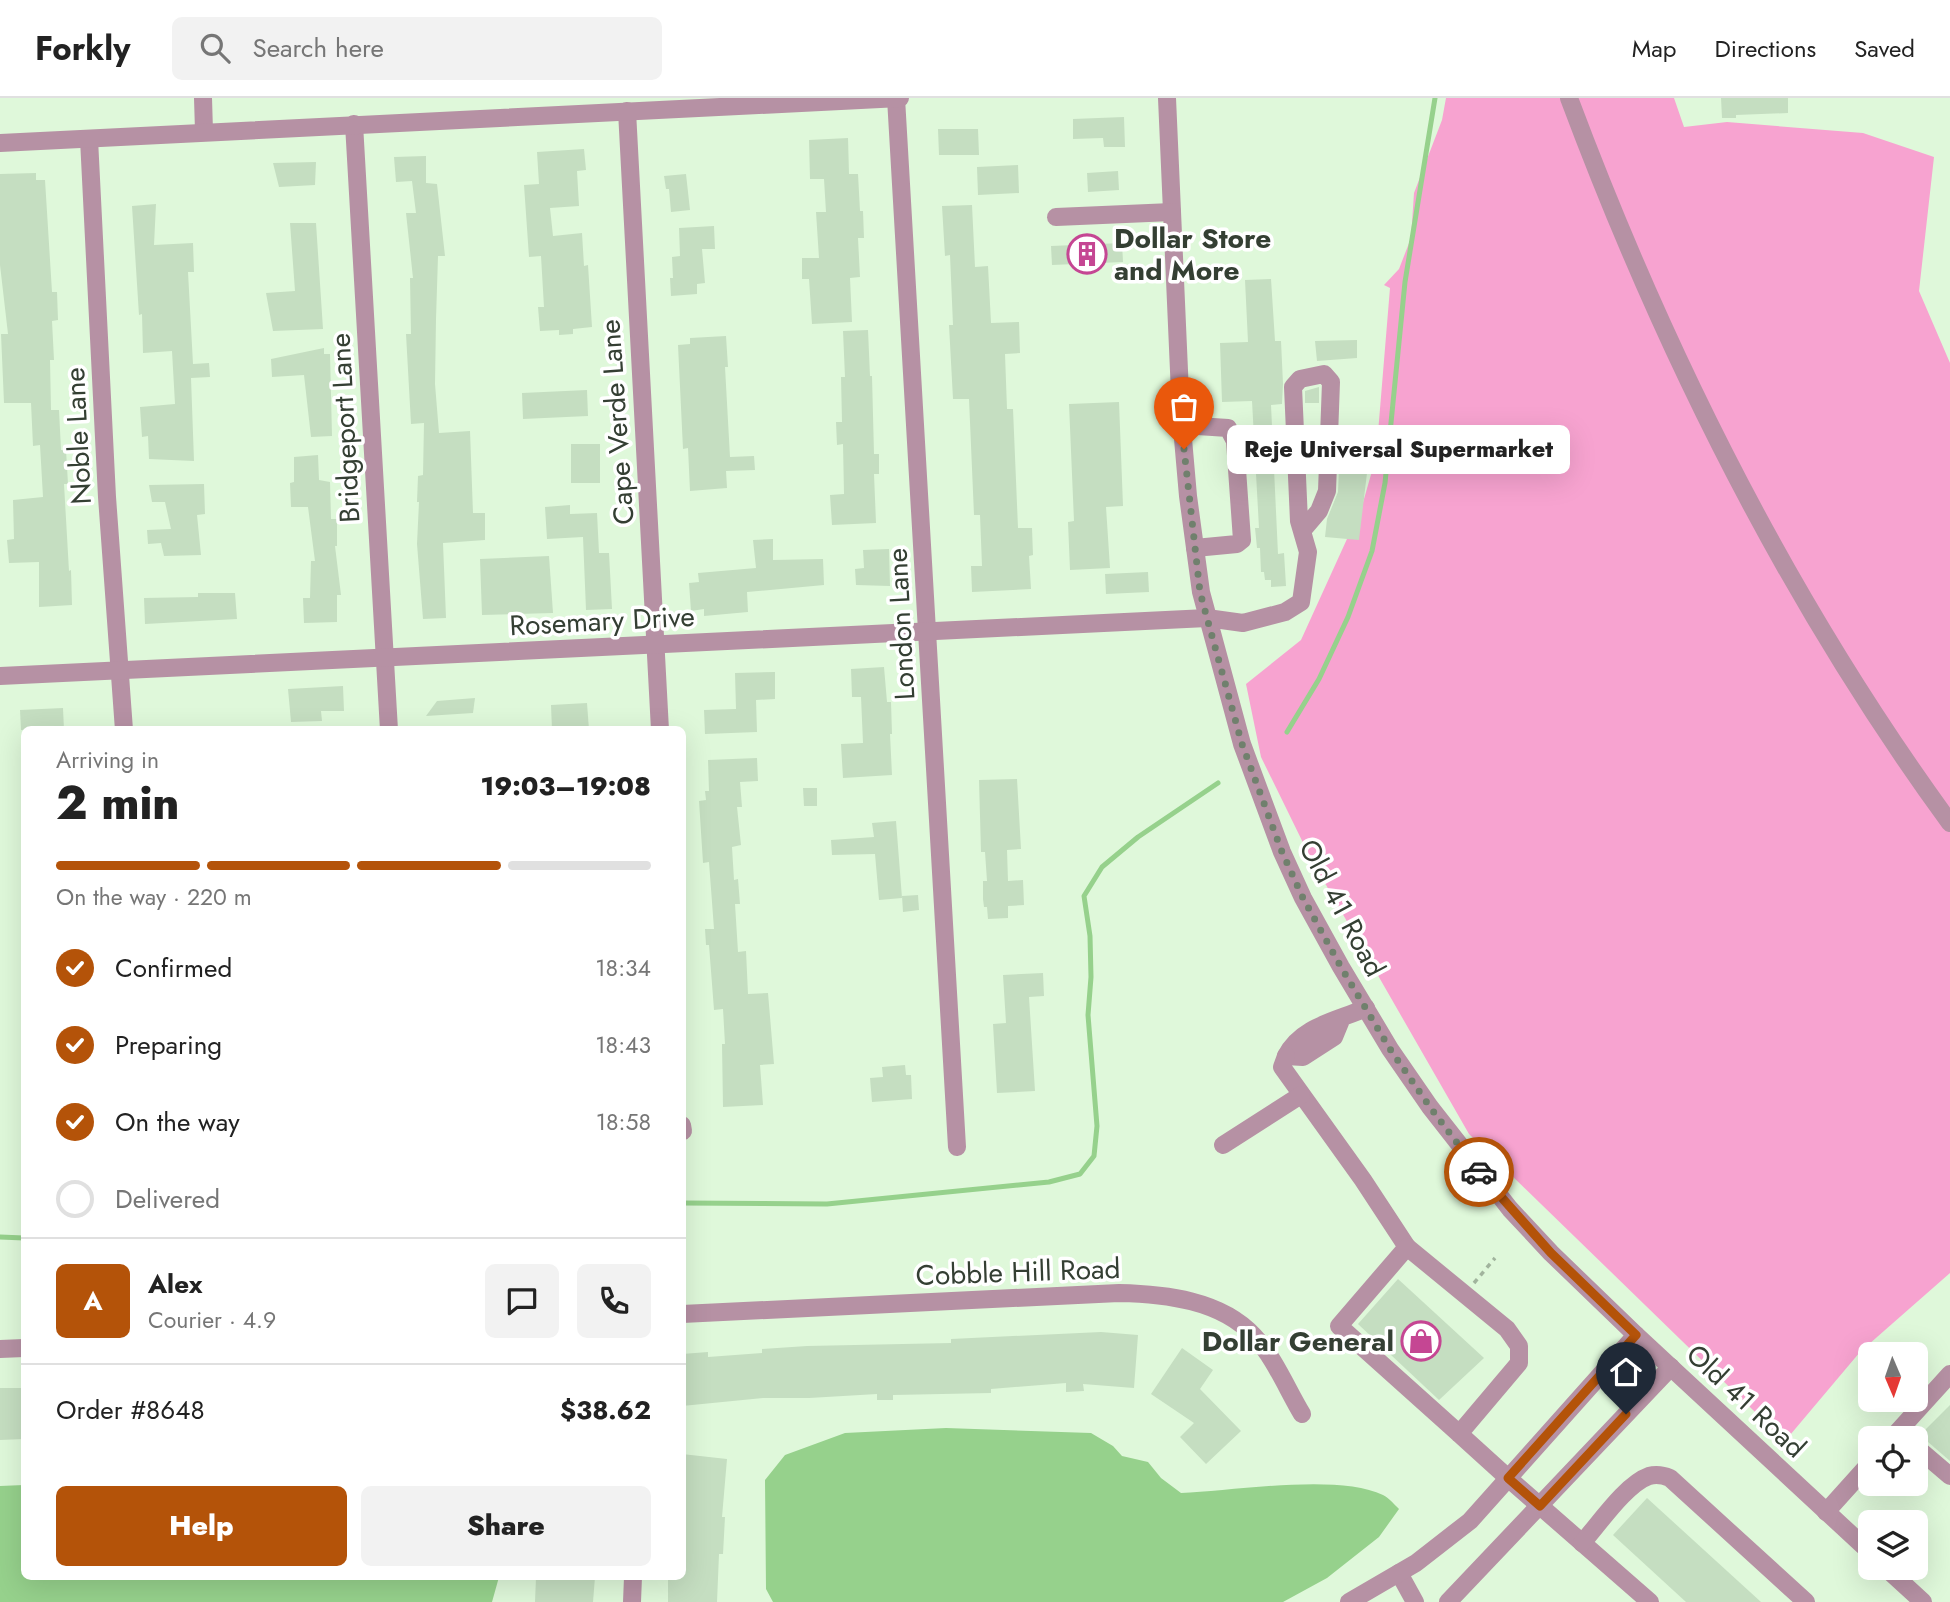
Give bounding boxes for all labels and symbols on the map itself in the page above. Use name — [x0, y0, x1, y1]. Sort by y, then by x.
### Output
place label: Dollar Store and More — [1114, 218, 1271, 291]
building icon: Dollar Store and More — [1066, 233, 1108, 275]
street label: Cape Verde Lane — [589, 318, 645, 526]
street label: Bridgeport Lane — [320, 332, 370, 524]
street label: Noble Lane — [54, 366, 102, 506]
pin — [1154, 377, 1214, 449]
callout: Reje Universal Supermarket — [1226, 424, 1569, 474]
street label: London Lane — [877, 547, 925, 701]
street label: Rosemary Drive — [508, 596, 696, 646]
street label: Old 41 Road — [1289, 832, 1395, 984]
courier — [1444, 1137, 1514, 1207]
street label: Cobble Hill Road — [915, 1248, 1121, 1296]
shop icon: Dollar General — [1400, 1320, 1442, 1362]
place label: Dollar General — [1202, 1321, 1394, 1362]
street label: Old 41 Road — [1677, 1335, 1815, 1467]
pin — [1596, 1342, 1656, 1414]
north arrow — [1858, 1342, 1928, 1412]

